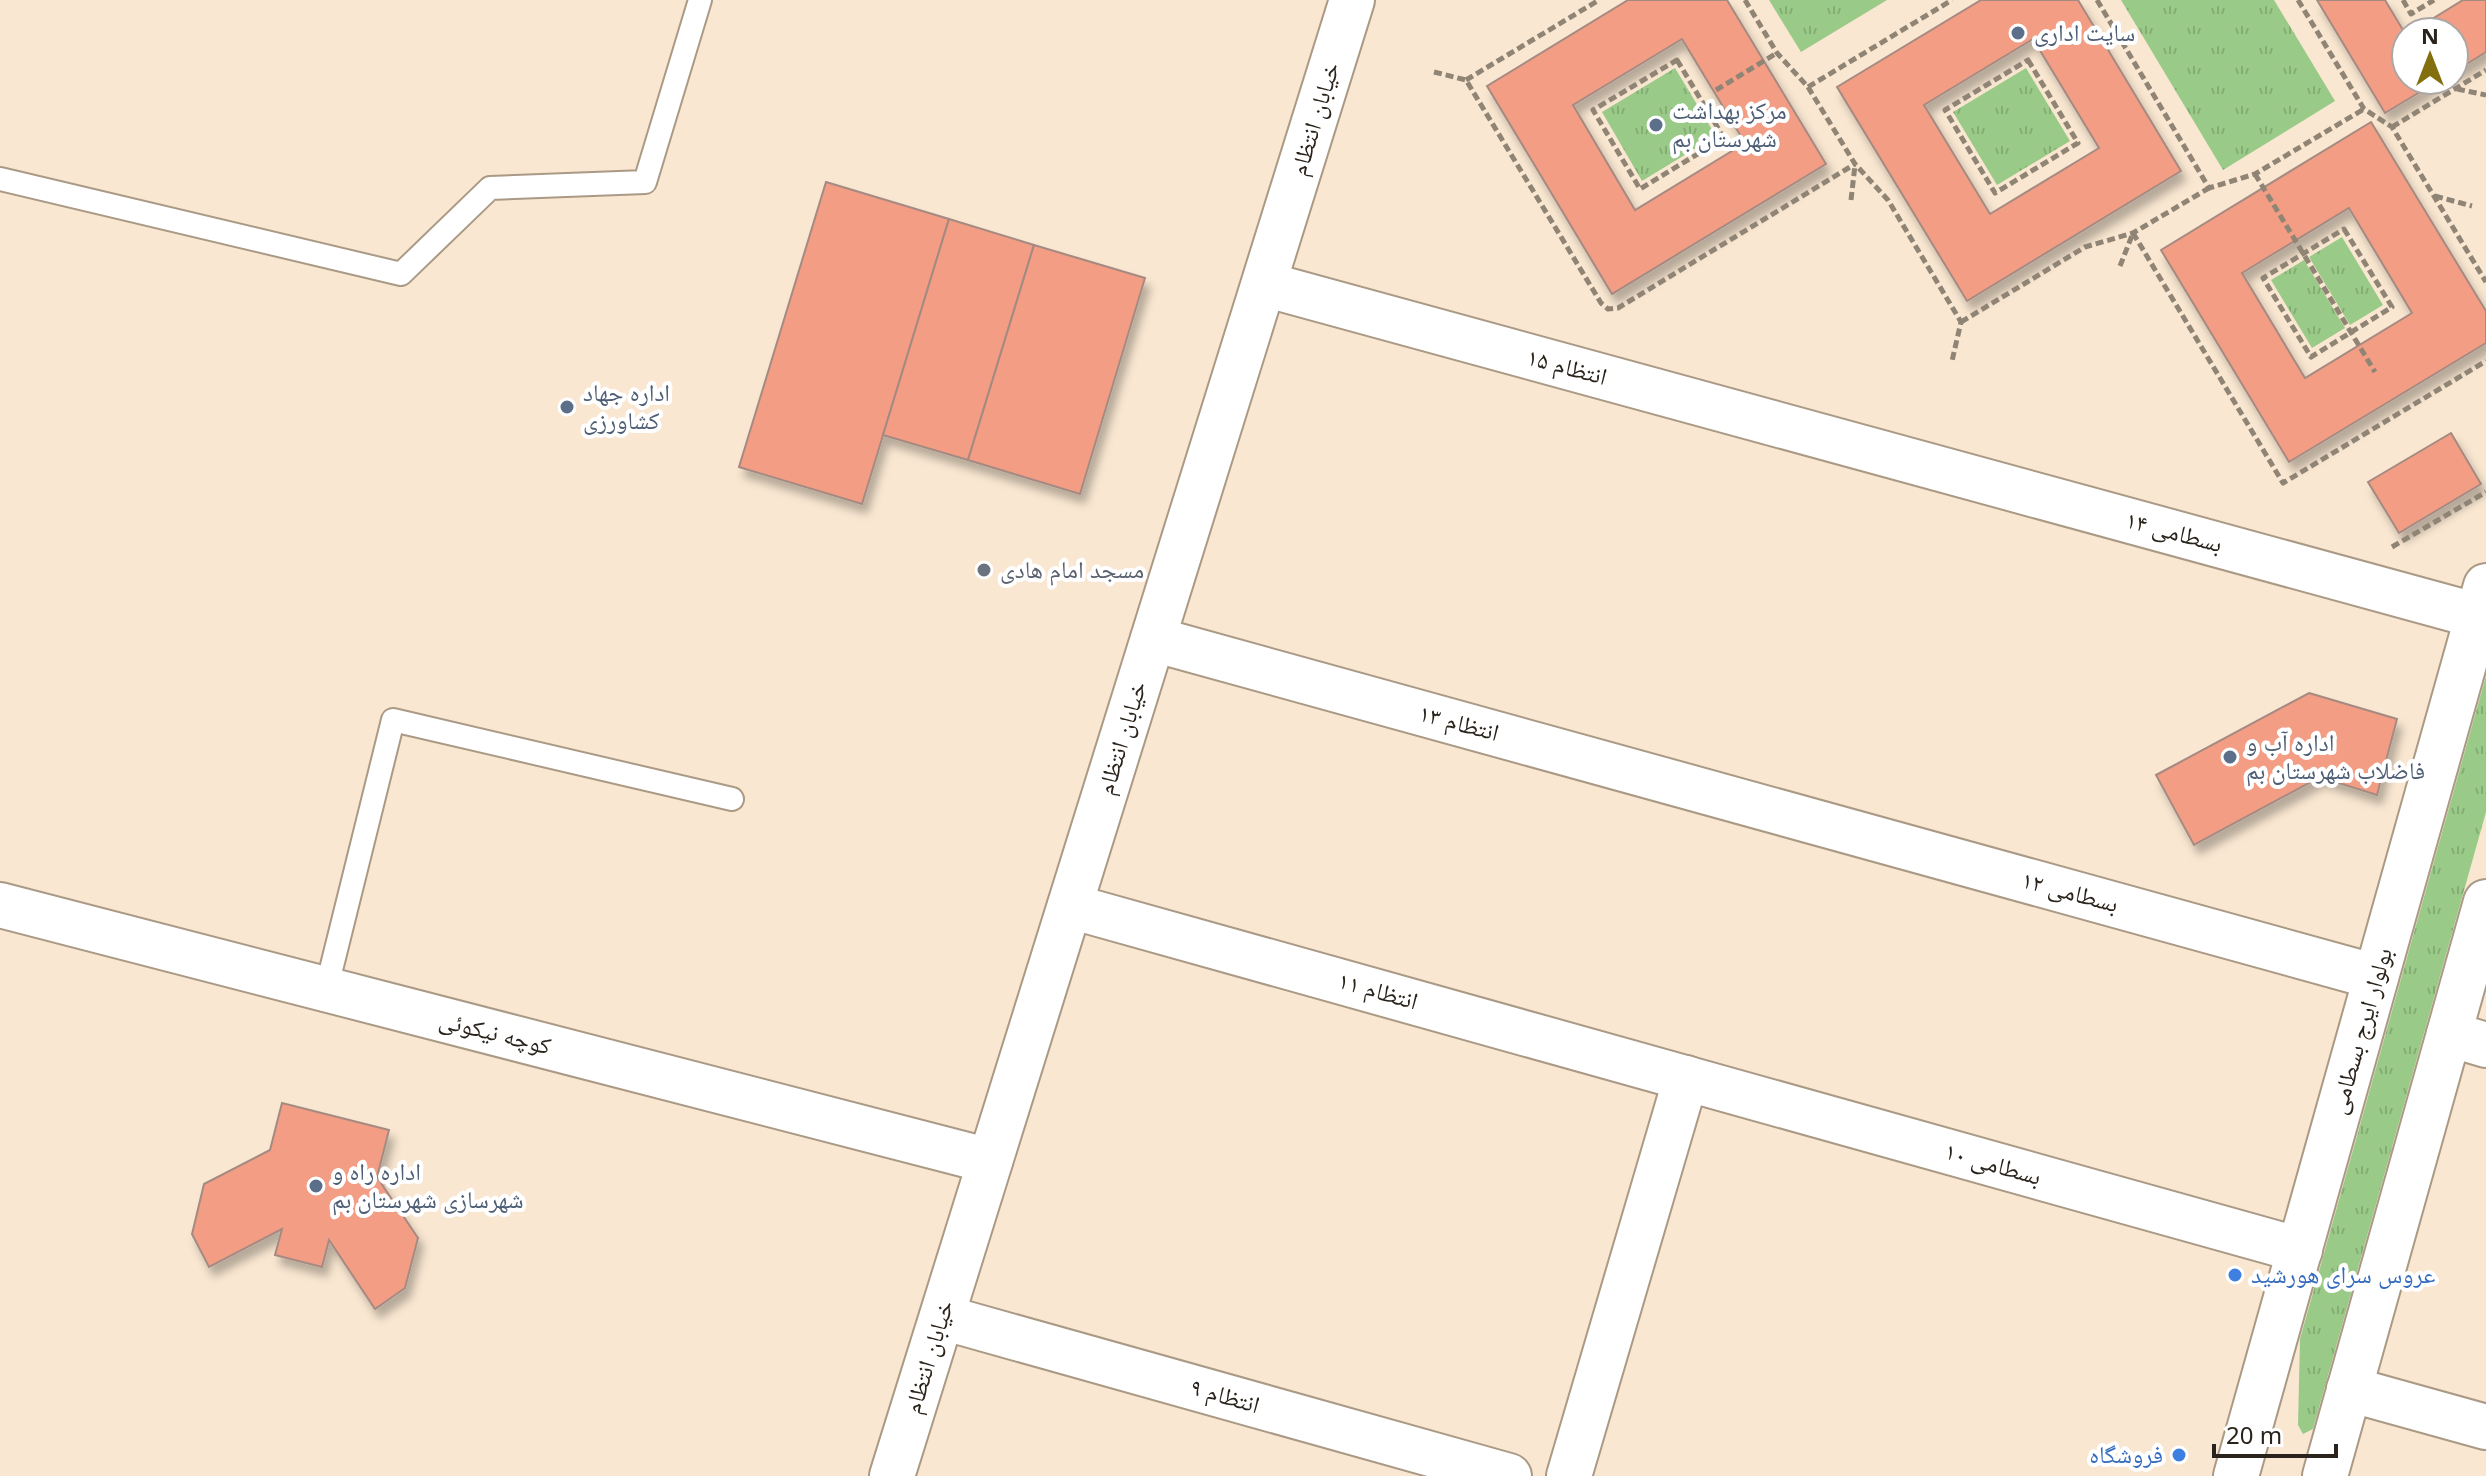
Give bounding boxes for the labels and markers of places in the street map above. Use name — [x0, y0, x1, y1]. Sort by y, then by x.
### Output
place label: سایت اداری — [2034, 15, 2135, 48]
marker: سایت اداری — [2009, 24, 2027, 42]
place label: مرکز بهداشت شهرستان بم — [1672, 93, 1787, 155]
marker: مرکز بهداشت شهرستان بم — [1647, 116, 1665, 134]
place label: اداره جهاد کشاورزی — [583, 375, 670, 436]
marker: اداره جهاد کشاورزی — [558, 398, 576, 416]
place label: مسجد امام هادی — [1000, 552, 1144, 586]
marker: مسجد امام هادی — [975, 561, 993, 579]
place label: اداره آب و فاضلاب شهرستان بم — [2246, 725, 2425, 787]
marker: اداره آب و فاضلاب شهرستان بم — [2221, 748, 2239, 766]
place label: اداره راه و شهرسازی شهرستان بم — [332, 1154, 524, 1216]
marker: اداره راه و شهرسازی شهرستان بم — [307, 1177, 325, 1195]
place label: عروس سرای هورشید — [2251, 1257, 2435, 1290]
marker: عروس سرای هورشید — [2226, 1266, 2244, 1284]
place label: فروشگاه — [2089, 1437, 2163, 1470]
marker: فروشگاه — [2170, 1446, 2188, 1464]

